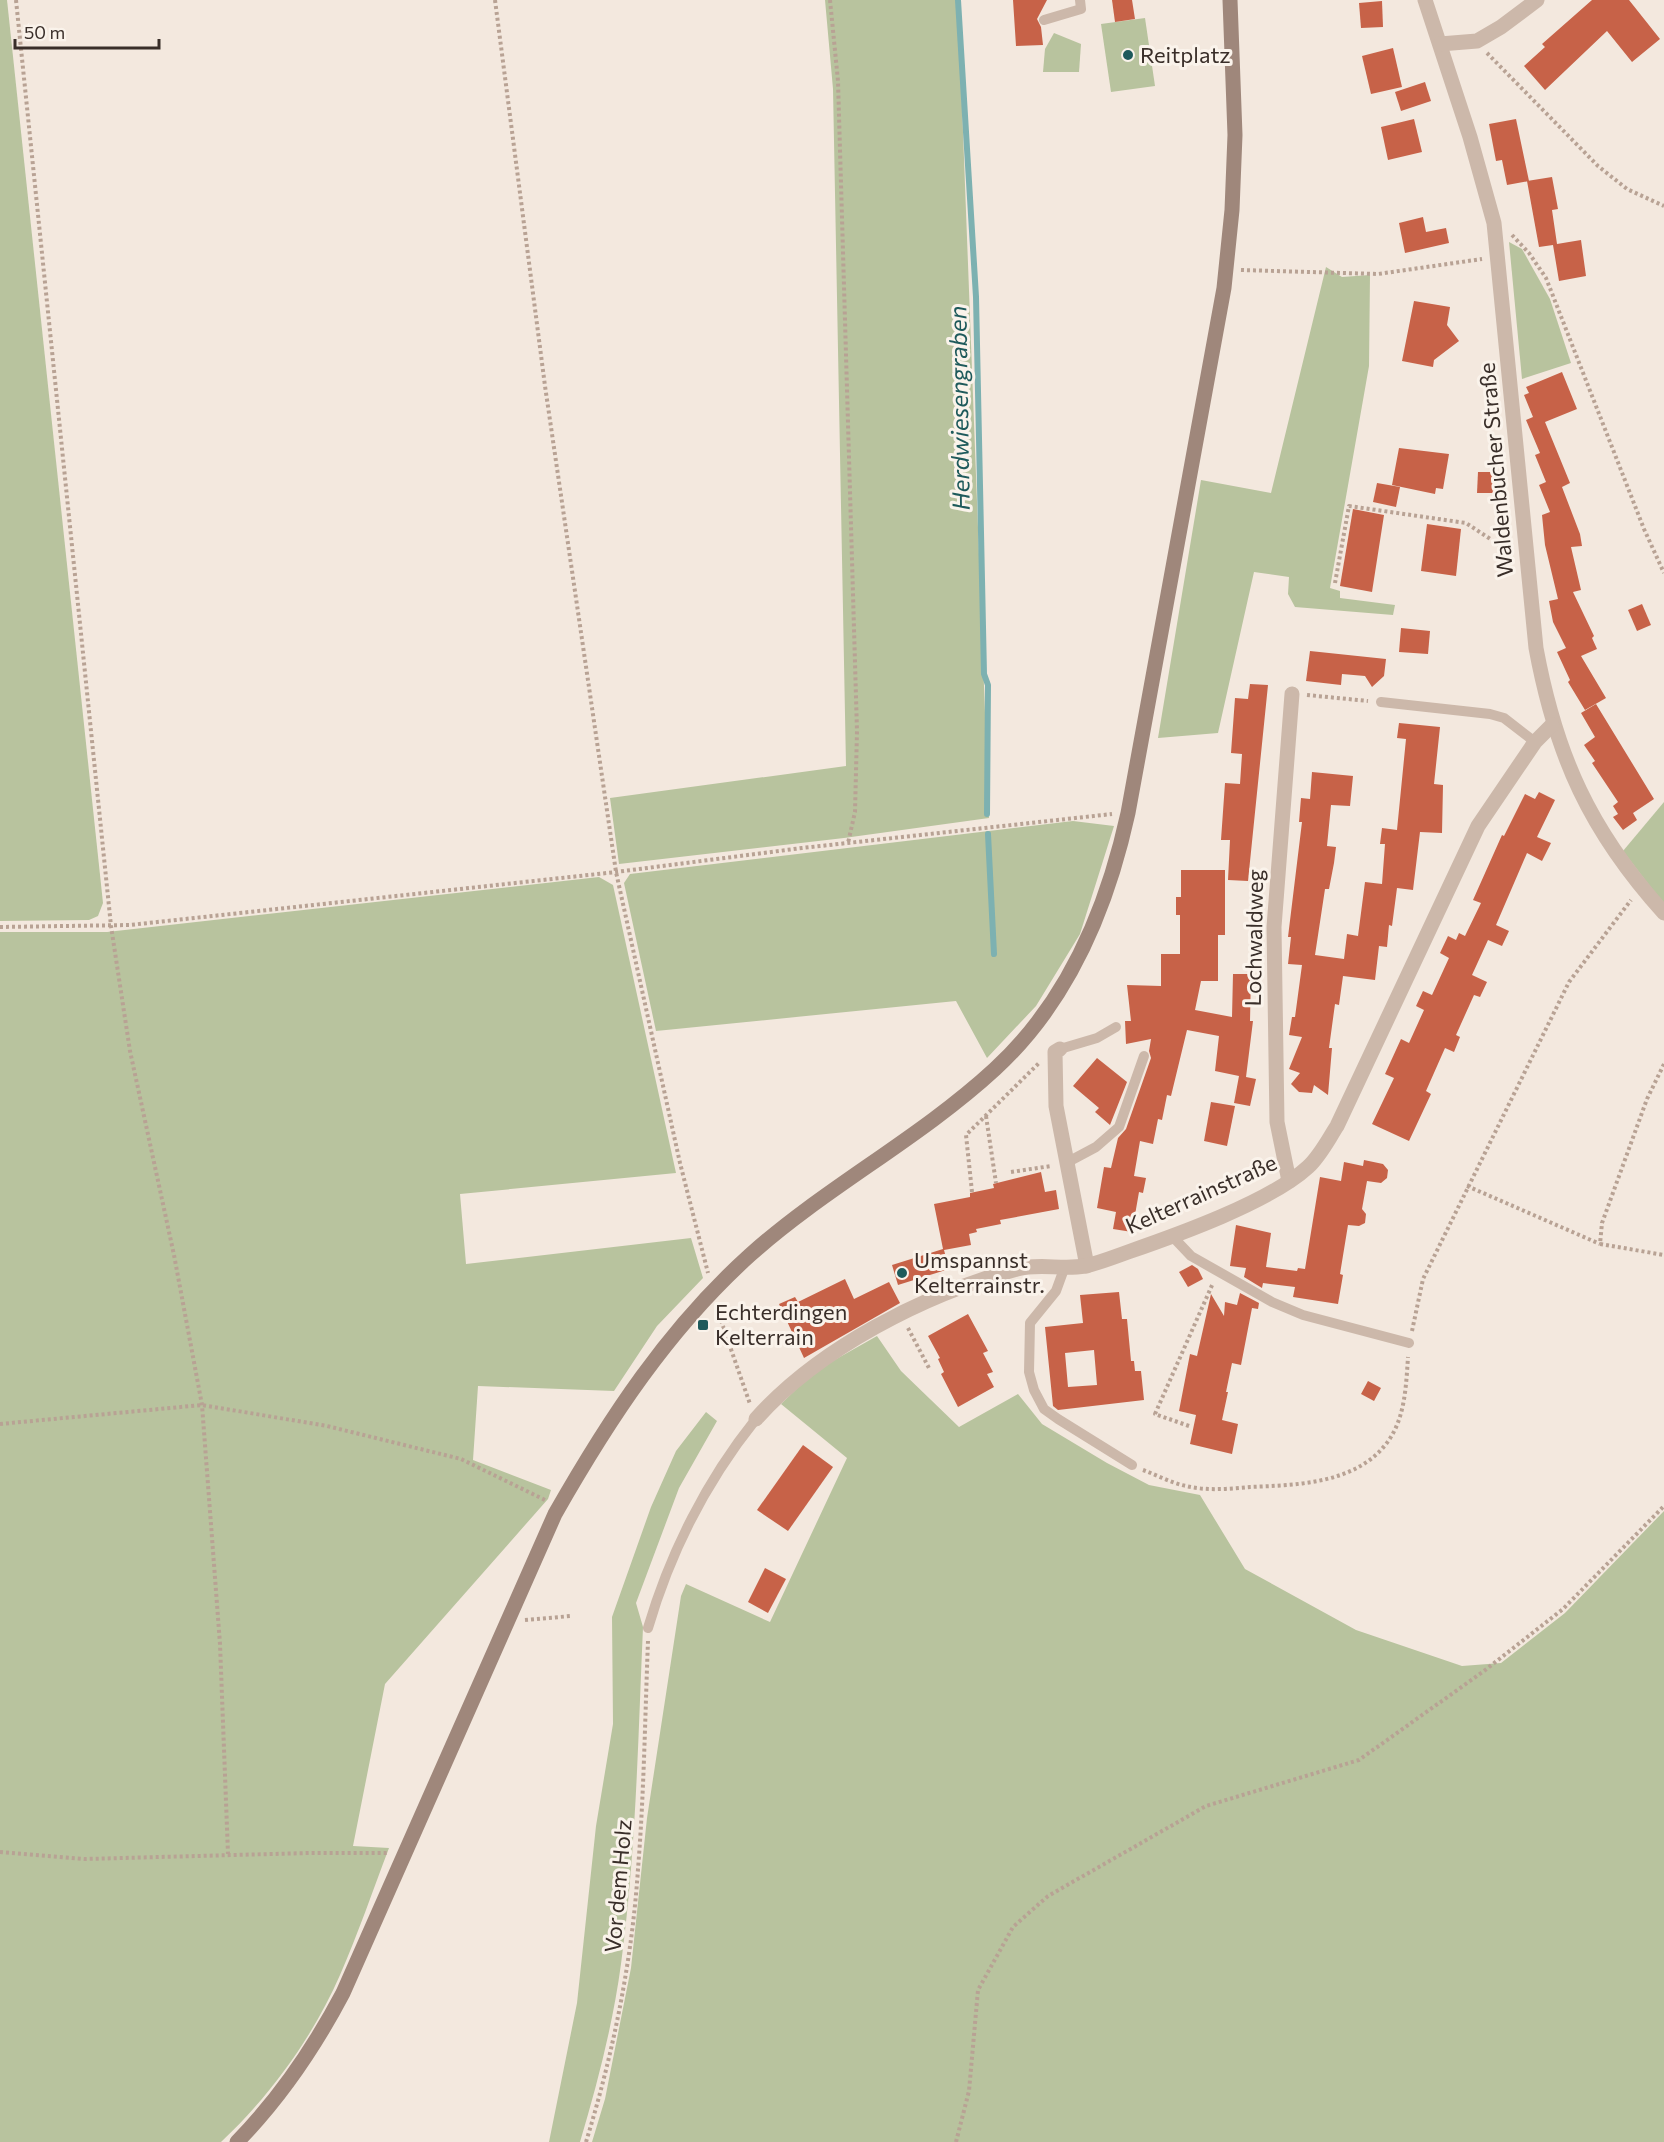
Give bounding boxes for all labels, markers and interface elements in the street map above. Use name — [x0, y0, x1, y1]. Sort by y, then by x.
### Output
scale bar — [15, 12, 159, 50]
text: 50 m — [24, 21, 65, 43]
place label: Reitplatz — [1140, 41, 1230, 68]
marker: Reitplatz — [1121, 48, 1135, 62]
water label: Herdwiesengraben — [942, 305, 975, 511]
street label: Waldenbucher Straße — [1473, 362, 1518, 579]
street label: Lochwaldweg — [1239, 869, 1268, 1007]
street label: Kelterrainstraße — [1121, 1148, 1281, 1239]
place label: Umspannst Kelterrainstr. — [914, 1246, 1045, 1298]
marker: Umspannst Kelterrainstr. — [895, 1266, 909, 1280]
place label: Echterdingen Kelterrain — [715, 1298, 847, 1350]
marker: Echterdingen Kelterrain — [696, 1318, 710, 1332]
street label: Vor dem Holz — [598, 1818, 637, 1954]

